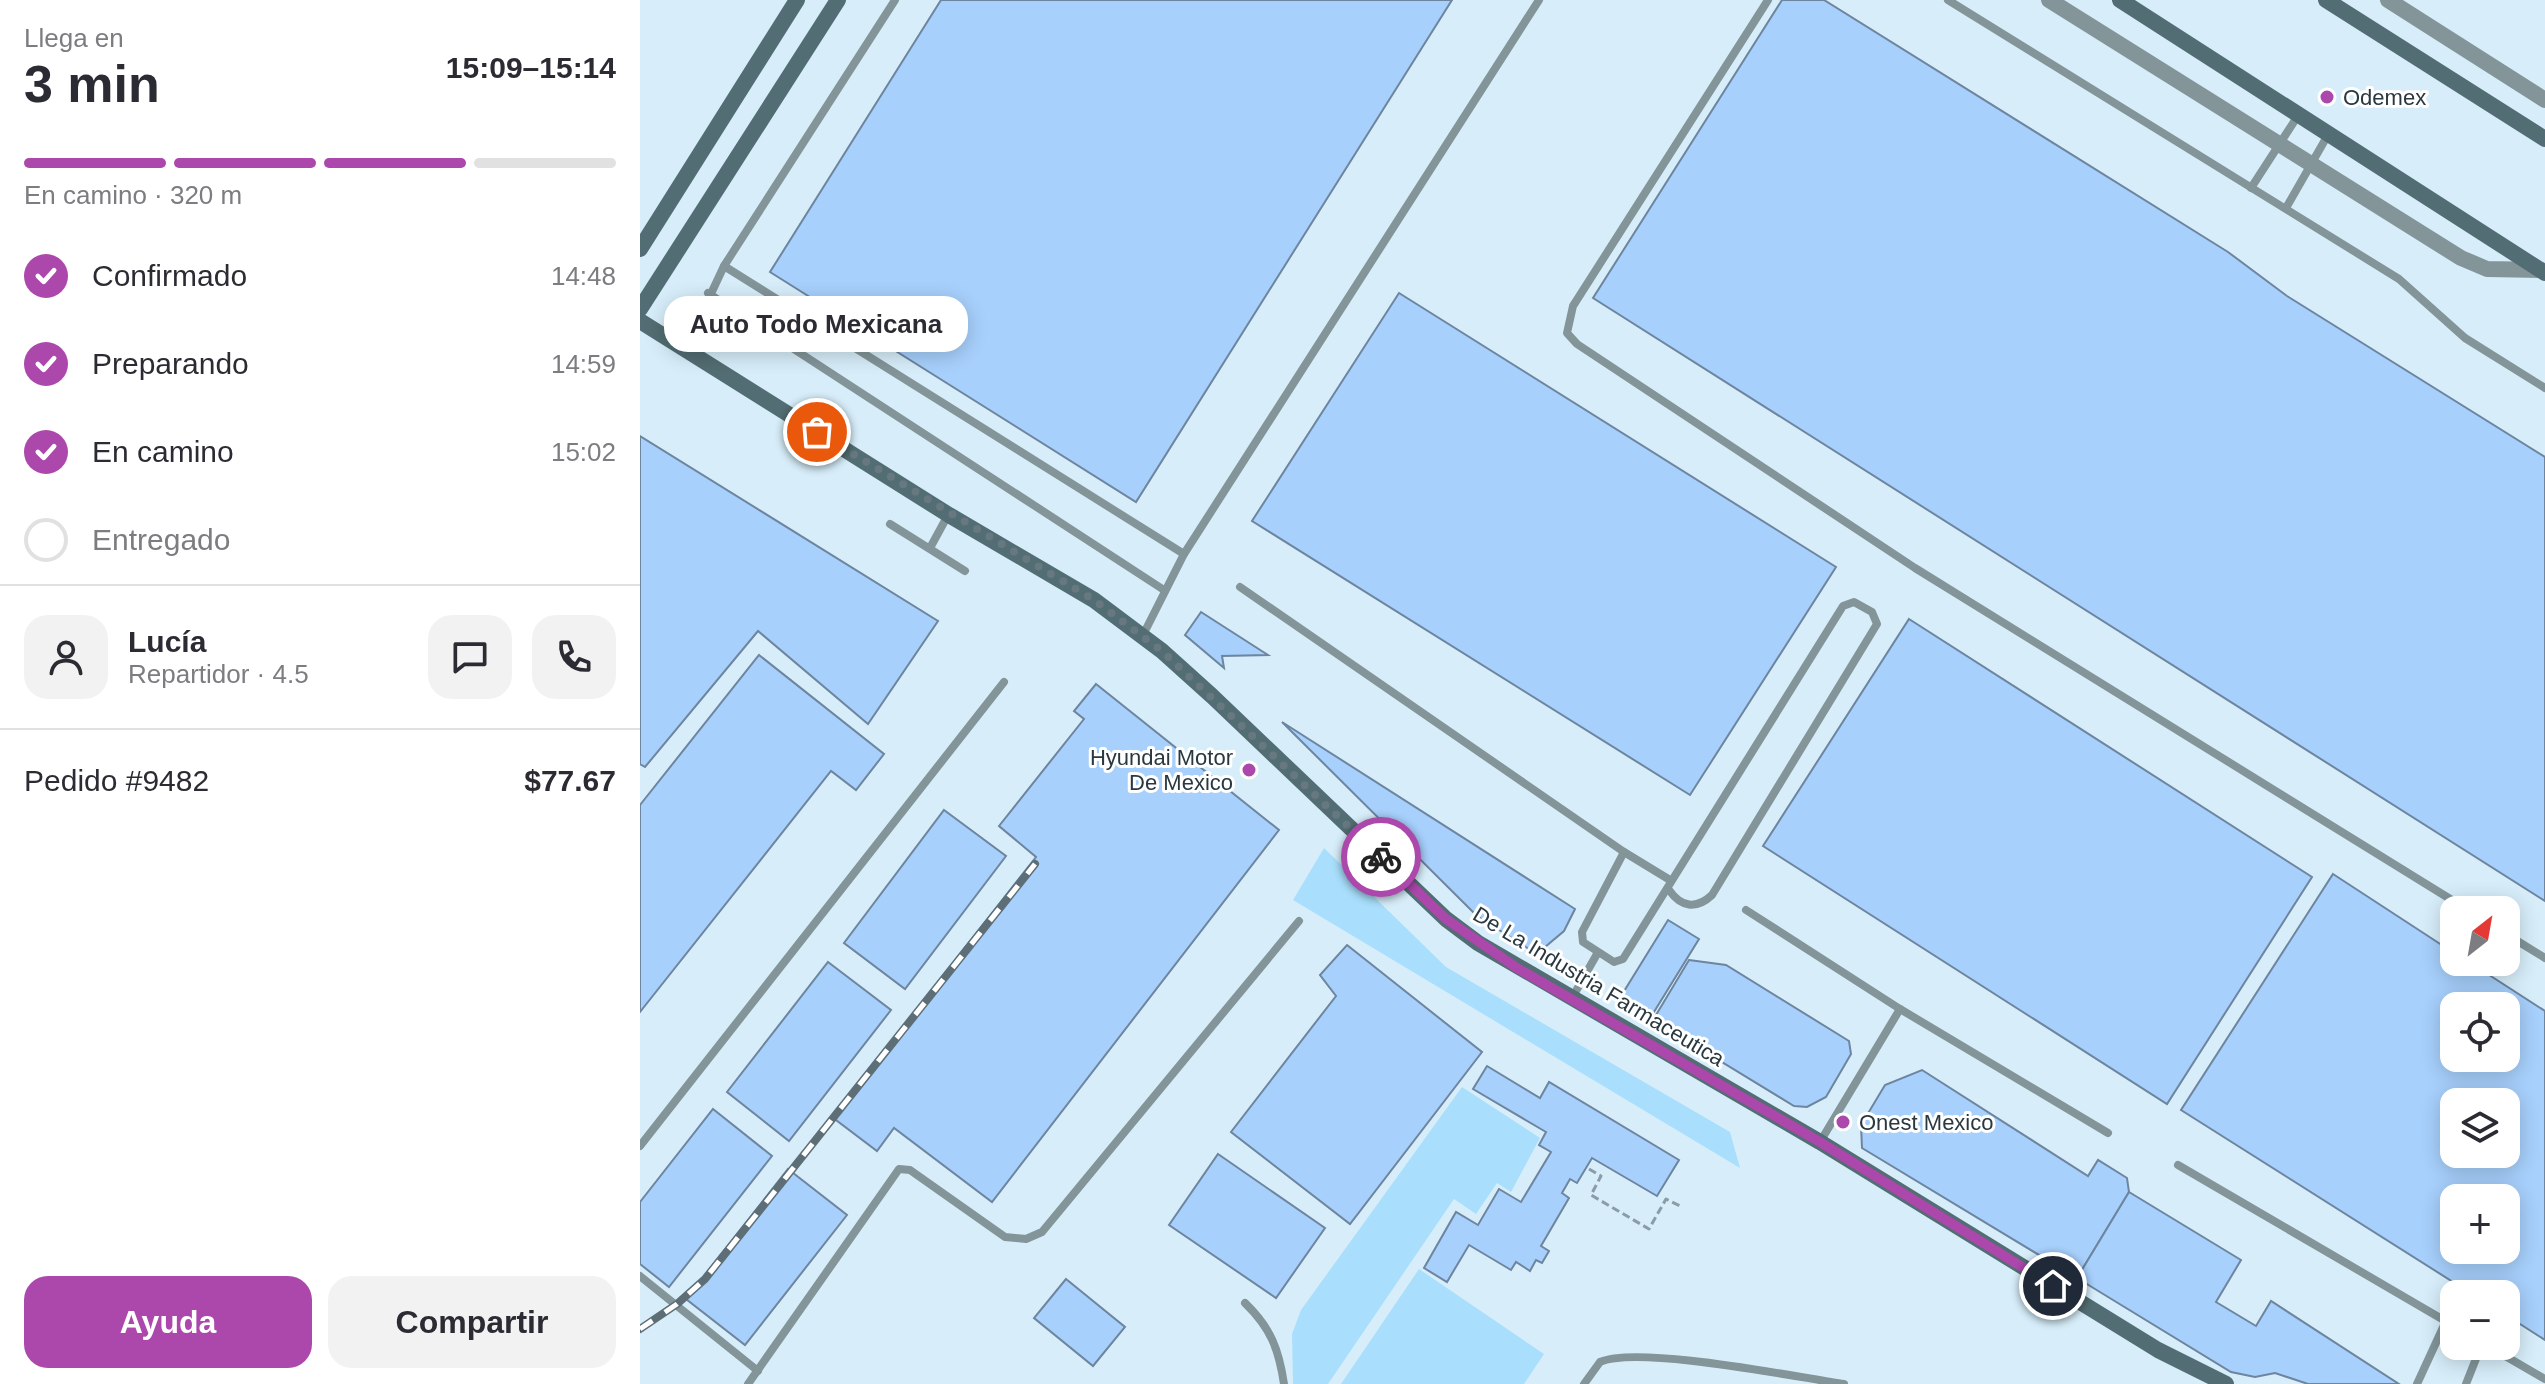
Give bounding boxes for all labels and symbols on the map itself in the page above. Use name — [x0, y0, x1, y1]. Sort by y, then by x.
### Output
place label: Odemex — [2343, 85, 2426, 110]
marker: Odemex — [2318, 88, 2336, 106]
callout: Auto Todo Mexicana — [665, 296, 969, 352]
pin — [783, 398, 851, 466]
place label: Hyundai Motor De Mexico — [1090, 745, 1233, 795]
marker: Hyundai Motor De Mexico — [1240, 761, 1258, 779]
courier — [1341, 817, 1421, 897]
north arrow — [2440, 896, 2520, 976]
street label: De La Industria Farmaceutica — [1469, 901, 1730, 1072]
place label: Onest Mexico — [1859, 1110, 1994, 1135]
marker: Onest Mexico — [1834, 1113, 1852, 1131]
pin — [2019, 1252, 2087, 1320]

